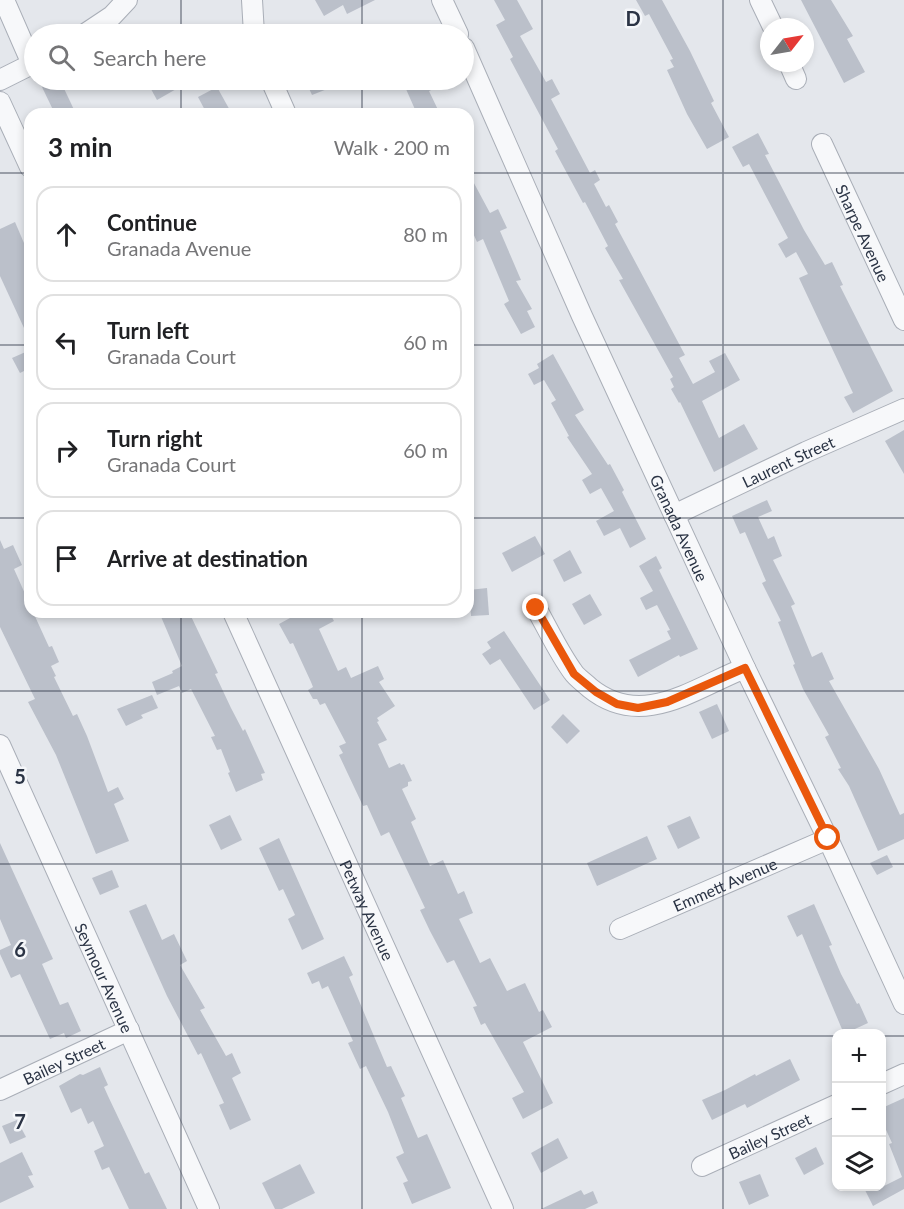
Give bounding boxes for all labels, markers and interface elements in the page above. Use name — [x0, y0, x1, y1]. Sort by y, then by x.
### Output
text: D — [625, 6, 641, 30]
north arrow — [760, 18, 814, 72]
search box — [24, 24, 474, 90]
icon: search — [45, 41, 78, 74]
text: Search here — [93, 44, 206, 71]
text: 3 min — [48, 131, 112, 163]
text: Walk · 200 m — [334, 135, 450, 159]
street label: Sharpe Avenue — [833, 181, 894, 285]
text: Continue — [107, 209, 197, 236]
icon: ahead — [50, 218, 83, 251]
text: 80 m — [403, 222, 448, 246]
text: Granada Avenue — [107, 236, 251, 260]
text: Turn left — [107, 317, 189, 344]
icon: left — [50, 326, 83, 359]
text: 60 m — [403, 330, 448, 354]
text: Granada Court — [107, 344, 236, 368]
text: Turn right — [107, 425, 202, 452]
street label: Laurent Street — [739, 431, 837, 491]
icon: right — [50, 434, 83, 467]
text: 60 m — [403, 438, 448, 462]
text: Granada Court — [107, 452, 236, 476]
street label: Granada Avenue — [647, 471, 713, 584]
icon: arrive — [50, 542, 83, 575]
text: Arrive at destination — [107, 545, 308, 572]
route end — [522, 594, 548, 620]
text: 5 — [14, 764, 26, 788]
route start — [814, 824, 840, 850]
street label: Emmett Avenue — [670, 853, 779, 915]
street label: Petway Avenue — [337, 857, 399, 963]
street label: Seymour Avenue — [72, 920, 138, 1035]
text: 6 — [14, 937, 26, 961]
map controls — [832, 1029, 886, 1191]
button: + — [832, 1029, 886, 1083]
street label: Bailey Street — [19, 1033, 108, 1088]
button: − — [832, 1083, 886, 1137]
street label: Bailey Street — [725, 1108, 814, 1162]
text: 7 — [14, 1109, 26, 1133]
button: layers — [832, 1137, 886, 1191]

